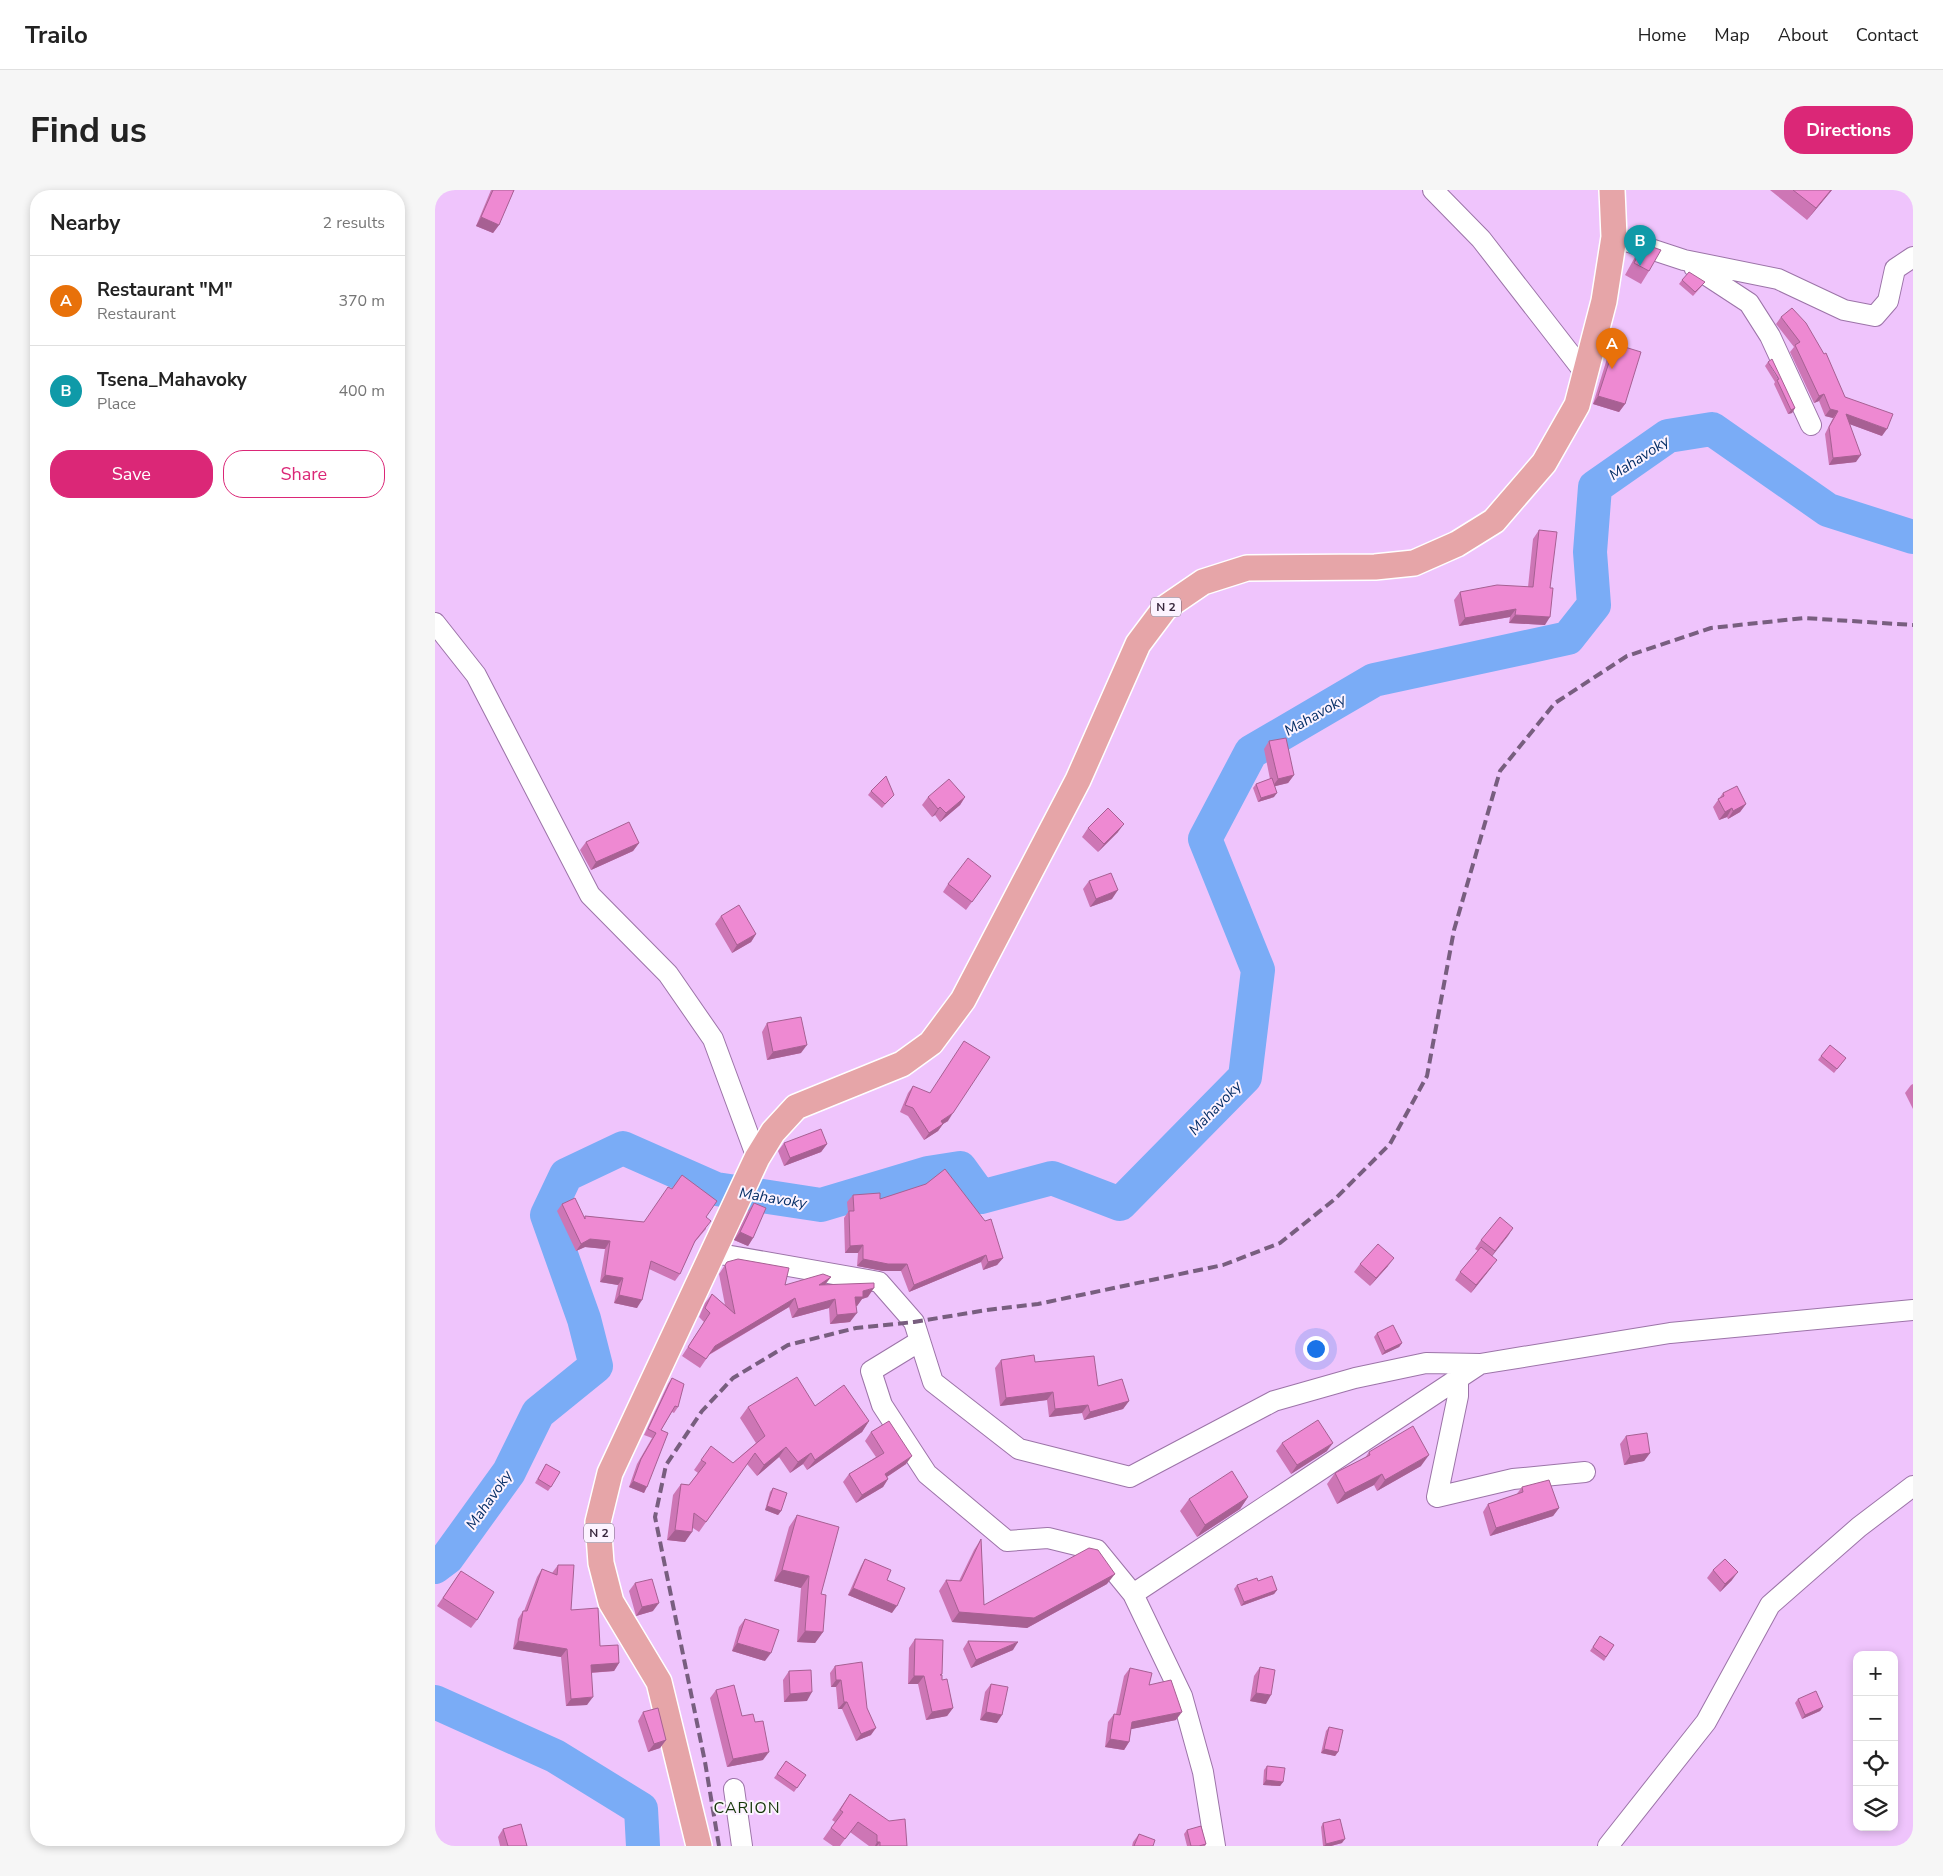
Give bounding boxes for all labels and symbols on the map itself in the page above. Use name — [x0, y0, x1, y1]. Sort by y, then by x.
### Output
pin: B — [1624, 225, 1656, 266]
pin: A — [1596, 328, 1628, 369]
water label: Mahavoky — [1605, 430, 1674, 485]
road number: N 2 — [1151, 598, 1181, 617]
water label: Mahavoky — [1281, 689, 1351, 741]
water label: Mahavoky — [1184, 1076, 1247, 1139]
water label: Mahavoky — [738, 1183, 809, 1213]
your location — [1303, 1336, 1329, 1362]
water label: Mahavoky — [461, 1465, 517, 1534]
road number: N 2 — [584, 1524, 614, 1542]
district label: CARION — [713, 1797, 781, 1819]

